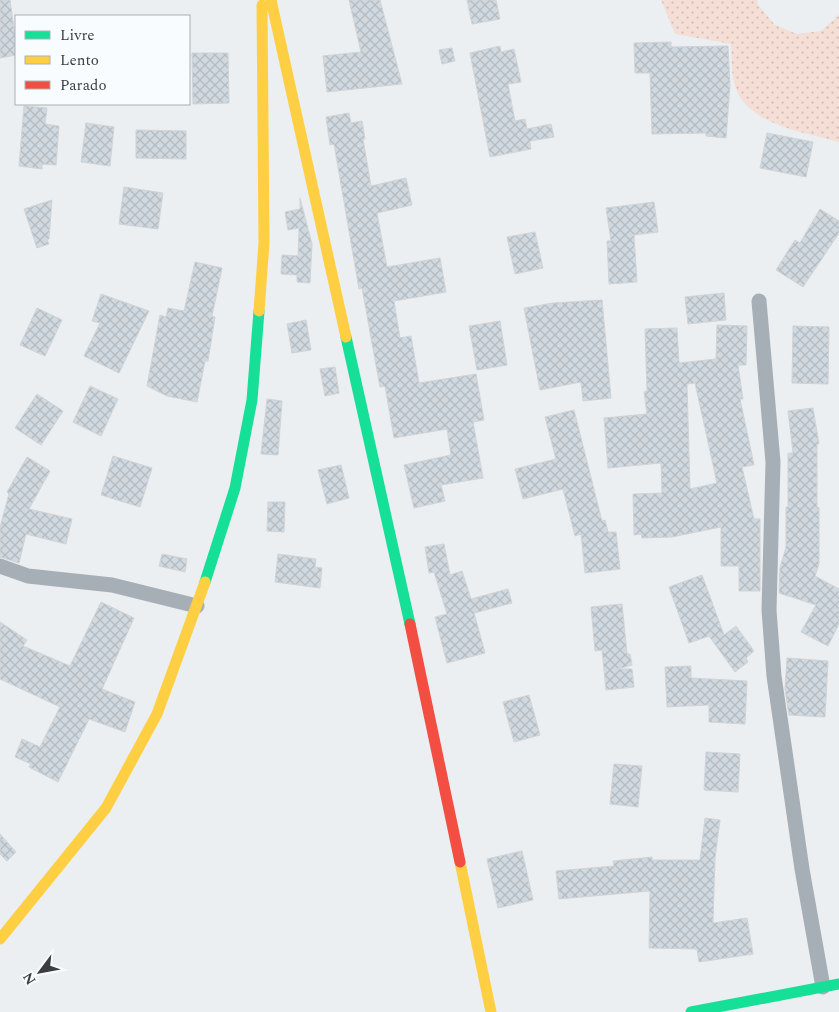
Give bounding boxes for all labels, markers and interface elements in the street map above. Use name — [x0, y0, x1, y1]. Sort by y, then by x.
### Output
legend — [15, 15, 190, 105]
text: Livre — [60, 24, 95, 47]
text: Lento — [60, 49, 99, 72]
text: Parado — [60, 74, 107, 97]
north arrow — [15, 947, 65, 997]
text: N — [17, 968, 41, 989]

